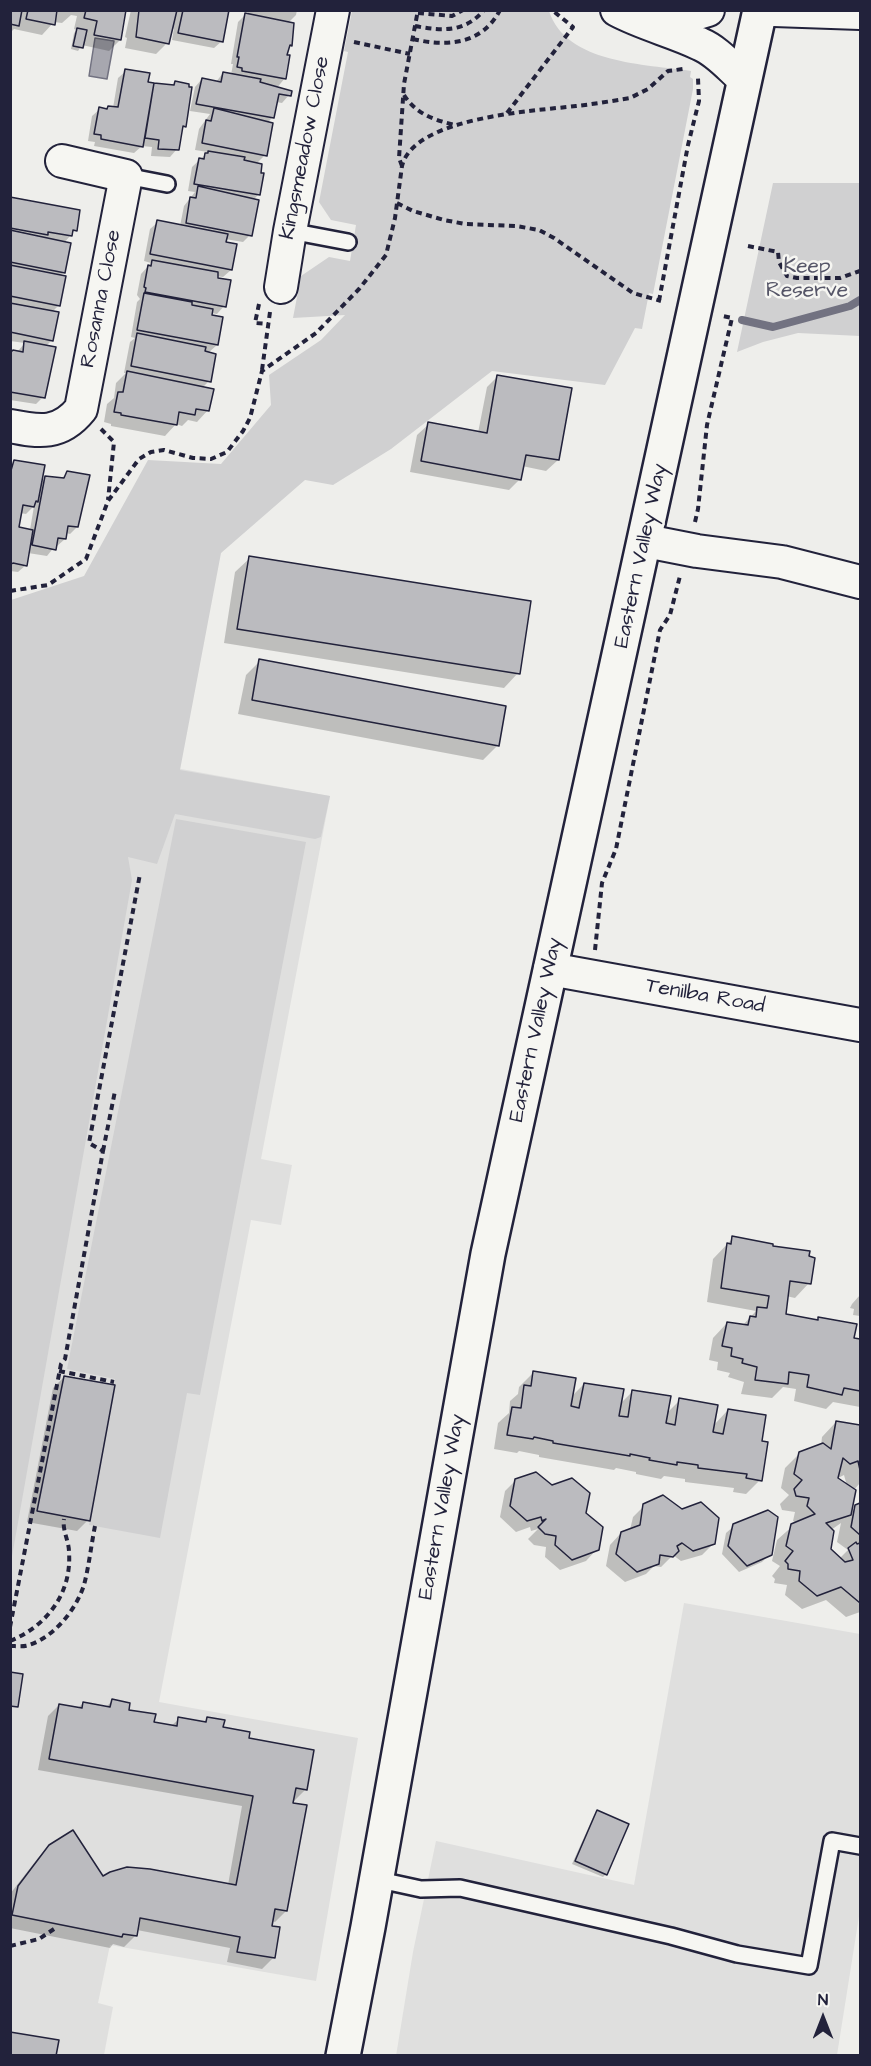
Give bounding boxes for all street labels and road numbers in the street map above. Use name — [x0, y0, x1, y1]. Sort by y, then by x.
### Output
street label: Kingsmeadow Close — [276, 54, 336, 242]
street label: Rosanna Close — [76, 228, 128, 370]
street label: Eastern Valley Way — [610, 462, 674, 650]
street label: Eastern Valley Way — [505, 936, 569, 1124]
street label: Tenilba Road — [643, 974, 767, 1020]
street label: Eastern Valley Way — [414, 1412, 472, 1602]

